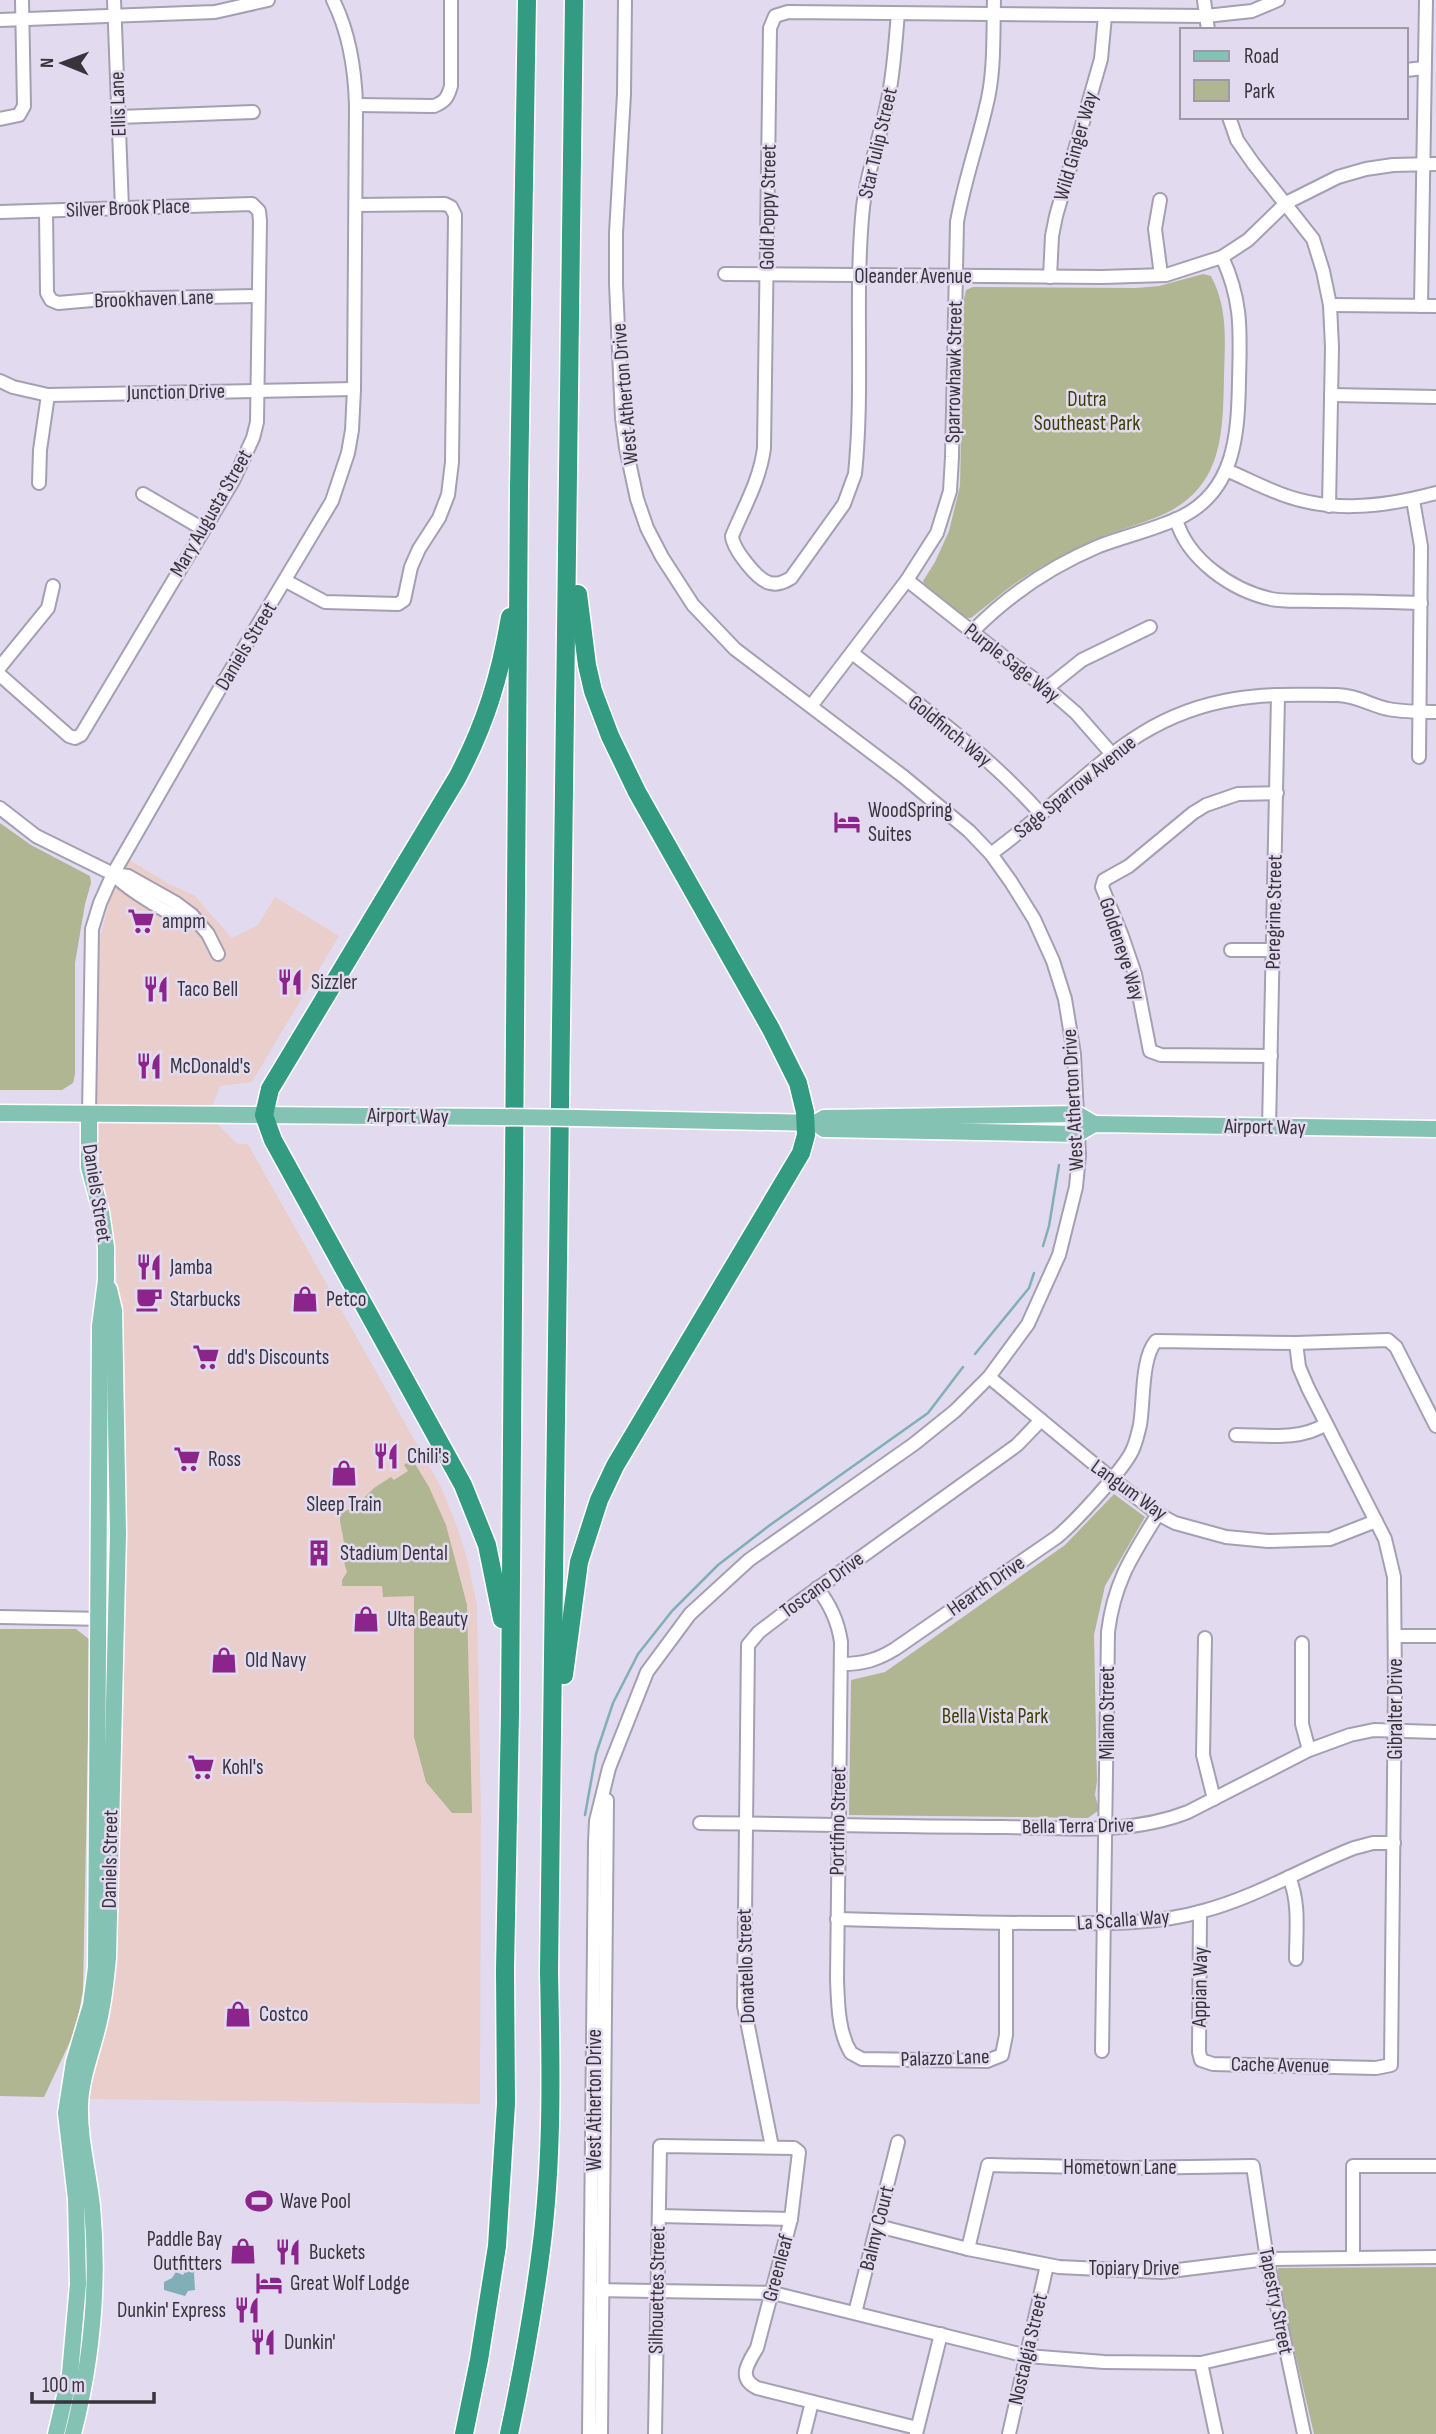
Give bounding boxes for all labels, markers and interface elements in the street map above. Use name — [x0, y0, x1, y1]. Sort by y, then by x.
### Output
north arrow — [28, 28, 98, 98]
legend — [1180, 28, 1408, 119]
text: Road — [1244, 44, 1279, 69]
text: N — [36, 57, 59, 68]
street label: Ellis Lane — [104, 71, 132, 137]
text: Park — [1244, 79, 1275, 104]
street label: Star Tulip Street — [853, 85, 903, 201]
street label: Wild Ginger Way — [1049, 89, 1103, 203]
street label: Gold Poppy Street — [754, 144, 782, 270]
street label: Silver Brook Place — [66, 193, 190, 223]
street label: Oleander Avenue — [854, 264, 972, 289]
street label: Brookhaven Lane — [94, 284, 214, 314]
street label: Sparrowhawk Street — [940, 301, 968, 443]
street label: West Atherton Drive — [606, 322, 644, 466]
street label: Junction Drive — [126, 379, 225, 405]
park label: Dutra Southeast Park — [1034, 387, 1140, 436]
street label: Mary Augusta Street — [164, 445, 258, 581]
street label: Daniels Street — [210, 597, 282, 695]
street label: Purple Sage Way — [959, 618, 1065, 708]
street label: Goldfinch Way — [903, 690, 997, 772]
street label: Sage Sparrow Avenue — [1009, 730, 1141, 844]
place label: WoodSpring Suites — [868, 798, 952, 847]
hotel icon: WoodSpring Suites — [832, 807, 862, 837]
street label: Peregrine Street — [1260, 854, 1288, 970]
street label: Goldeneye Way — [1094, 894, 1150, 1004]
supermarket icon: ampm — [126, 906, 156, 936]
place label: ampm — [162, 909, 206, 934]
restaurant icon: Sizzler — [275, 967, 305, 997]
place label: Sizzler — [311, 970, 357, 995]
restaurant icon: Taco Bell — [141, 974, 171, 1004]
place label: Taco Bell — [177, 977, 238, 1002]
street label: West Atherton Drive — [1057, 1028, 1089, 1172]
restaurant icon: McDonald's — [134, 1051, 164, 1081]
place label: McDonald's — [170, 1054, 251, 1079]
street label: Airport Way — [366, 1103, 449, 1129]
street label: Airport Way — [1223, 1114, 1306, 1140]
street label: Daniels Street — [77, 1142, 117, 1244]
restaurant icon: Jamba — [134, 1252, 164, 1282]
place label: Jamba — [169, 1255, 213, 1280]
cafe icon: Starbucks — [134, 1284, 164, 1314]
shop icon: Petco — [290, 1284, 320, 1314]
place label: Starbucks — [170, 1287, 241, 1312]
place label: Petco — [326, 1287, 367, 1312]
supermarket icon: dd's Discounts — [191, 1342, 221, 1372]
place label: dd's Discounts — [227, 1345, 329, 1370]
restaurant icon: Chili's — [371, 1441, 401, 1471]
supermarket icon: Ross — [172, 1444, 202, 1474]
place label: Chili's — [407, 1444, 449, 1469]
place label: Ross — [208, 1447, 241, 1472]
street label: Langum Way — [1086, 1454, 1172, 1526]
shop icon: Sleep Train — [329, 1458, 359, 1488]
place label: Sleep Train — [306, 1492, 382, 1517]
building icon: Stadium Dental — [304, 1538, 334, 1568]
place label: Stadium Dental — [340, 1541, 448, 1566]
street label: Toscano Drive — [775, 1546, 869, 1624]
street label: Hearth Drive — [942, 1550, 1030, 1622]
shop icon: Ulta Beauty — [351, 1604, 381, 1634]
place label: Ulta Beauty — [387, 1607, 468, 1632]
shop icon: Old Navy — [209, 1645, 239, 1675]
place label: Old Navy — [245, 1648, 306, 1673]
street label: Gibralter Drive — [1383, 1658, 1408, 1760]
street label: Milano Street — [1095, 1666, 1120, 1760]
park label: Bella Vista Park — [942, 1704, 1048, 1729]
supermarket icon: Kohl's — [186, 1752, 216, 1782]
place label: Kohl's — [222, 1755, 264, 1780]
street label: Portifino Street — [825, 1766, 851, 1876]
street label: Daniels Street — [97, 1809, 123, 1909]
street label: Bella Terra Drive — [1022, 1813, 1134, 1839]
street label: La Scalla Way — [1076, 1904, 1170, 1936]
street label: Donatello Street — [732, 1908, 760, 2024]
street label: Appian Way — [1187, 1947, 1213, 2028]
shop icon: Costco — [223, 1999, 253, 2029]
place label: Costco — [259, 2002, 309, 2027]
street label: West Atherton Drive — [582, 2029, 607, 2171]
street label: Palazzo Lane — [900, 2044, 990, 2072]
street label: Cache Avenue — [1231, 2052, 1329, 2078]
street label: Hometown Lane — [1063, 2155, 1177, 2180]
street label: Balmy Court — [854, 2183, 900, 2273]
sports icon: Wave Pool — [244, 2186, 274, 2216]
place label: Wave Pool — [280, 2189, 351, 2214]
street label: Silhouettes Street — [643, 2226, 671, 2354]
place label: Paddle Bay Outfitters — [147, 2227, 222, 2276]
street label: Greenleaf — [757, 2231, 799, 2304]
shop icon: Paddle Bay Outfitters — [228, 2236, 258, 2266]
restaurant icon: Buckets — [273, 2237, 303, 2267]
place label: Buckets — [309, 2240, 365, 2265]
street label: Tapestry Street — [1253, 2245, 1299, 2357]
street label: Topiary Drive — [1089, 2256, 1179, 2281]
hotel icon: Great Wolf Lodge — [254, 2268, 284, 2298]
place label: Great Wolf Lodge — [290, 2271, 410, 2296]
street label: Nostalgia Street — [1003, 2291, 1053, 2407]
restaurant icon: Dunkin' Express — [232, 2295, 262, 2325]
place label: Dunkin' Express — [117, 2298, 226, 2323]
restaurant icon: Dunkin' — [248, 2327, 278, 2357]
place label: Dunkin' — [284, 2330, 336, 2355]
scale bar — [32, 2360, 154, 2404]
text: 100 m — [42, 2373, 85, 2398]

